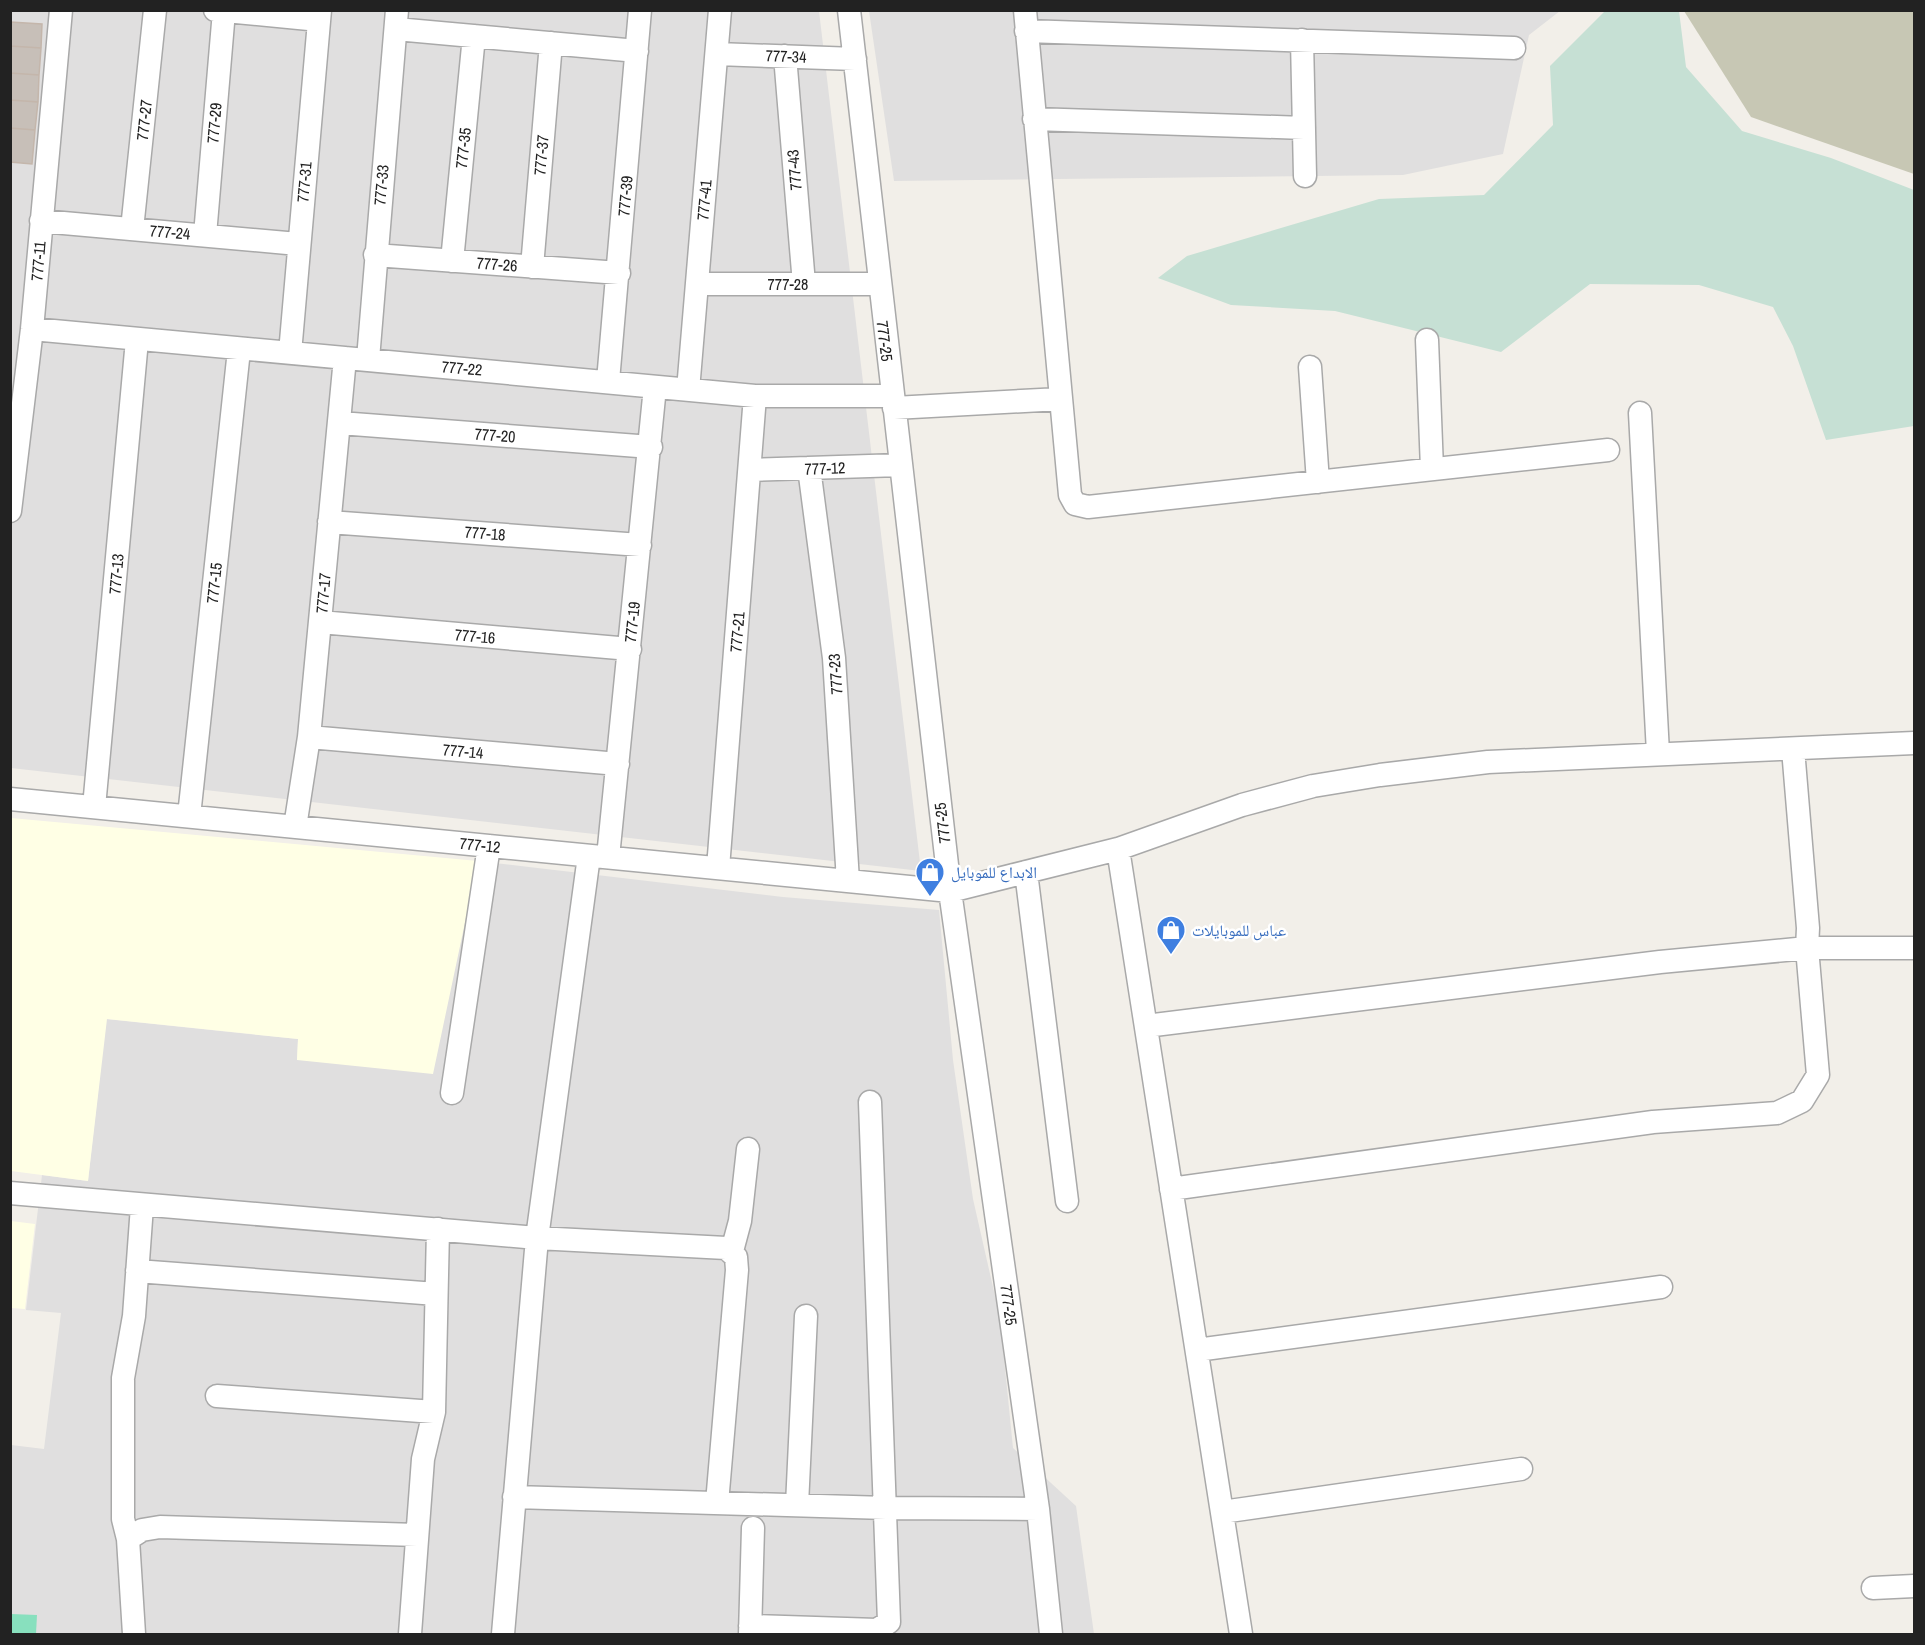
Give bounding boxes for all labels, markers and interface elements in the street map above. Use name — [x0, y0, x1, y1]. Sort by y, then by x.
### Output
street label: 777-34 — [765, 44, 807, 68]
street label: 777-27 — [131, 99, 157, 141]
street label: 777-29 — [201, 102, 227, 144]
street label: 777-35 — [450, 127, 476, 169]
street label: 777-37 — [528, 134, 554, 176]
street label: 777-43 — [781, 149, 807, 191]
street label: 777-31 — [291, 160, 317, 203]
street label: 777-33 — [368, 164, 394, 206]
street label: 777-39 — [612, 175, 638, 217]
street label: 777-41 — [691, 178, 717, 221]
street label: 777-24 — [149, 219, 191, 245]
street label: 777-11 — [25, 239, 51, 282]
street label: 777-26 — [476, 252, 518, 276]
street label: 777-28 — [768, 273, 808, 295]
street label: 777-25 — [872, 319, 898, 363]
street label: 777-22 — [441, 355, 483, 381]
street label: 777-20 — [474, 423, 516, 447]
street label: 777-12 — [804, 456, 846, 480]
street label: 777-18 — [464, 521, 506, 545]
street label: 777-13 — [103, 553, 129, 595]
street label: 777-15 — [201, 562, 227, 604]
street label: 777-17 — [310, 572, 336, 614]
street label: 777-19 — [619, 601, 645, 643]
street label: 777-21 — [724, 610, 750, 653]
street label: 777-16 — [454, 623, 496, 649]
street label: 777-23 — [823, 653, 847, 695]
street label: 777-14 — [442, 738, 484, 764]
street label: 777-25 — [929, 801, 955, 845]
street label: 777-12 — [459, 832, 501, 858]
shop icon: الابداع للموبايل — [914, 856, 946, 898]
place label: الابداع للموبايل — [951, 861, 1037, 883]
shop icon: عباس للموبايلات — [1155, 914, 1187, 956]
place label: عباس للموبايلات — [1192, 919, 1286, 941]
street label: 777-25 — [995, 1283, 1023, 1327]

